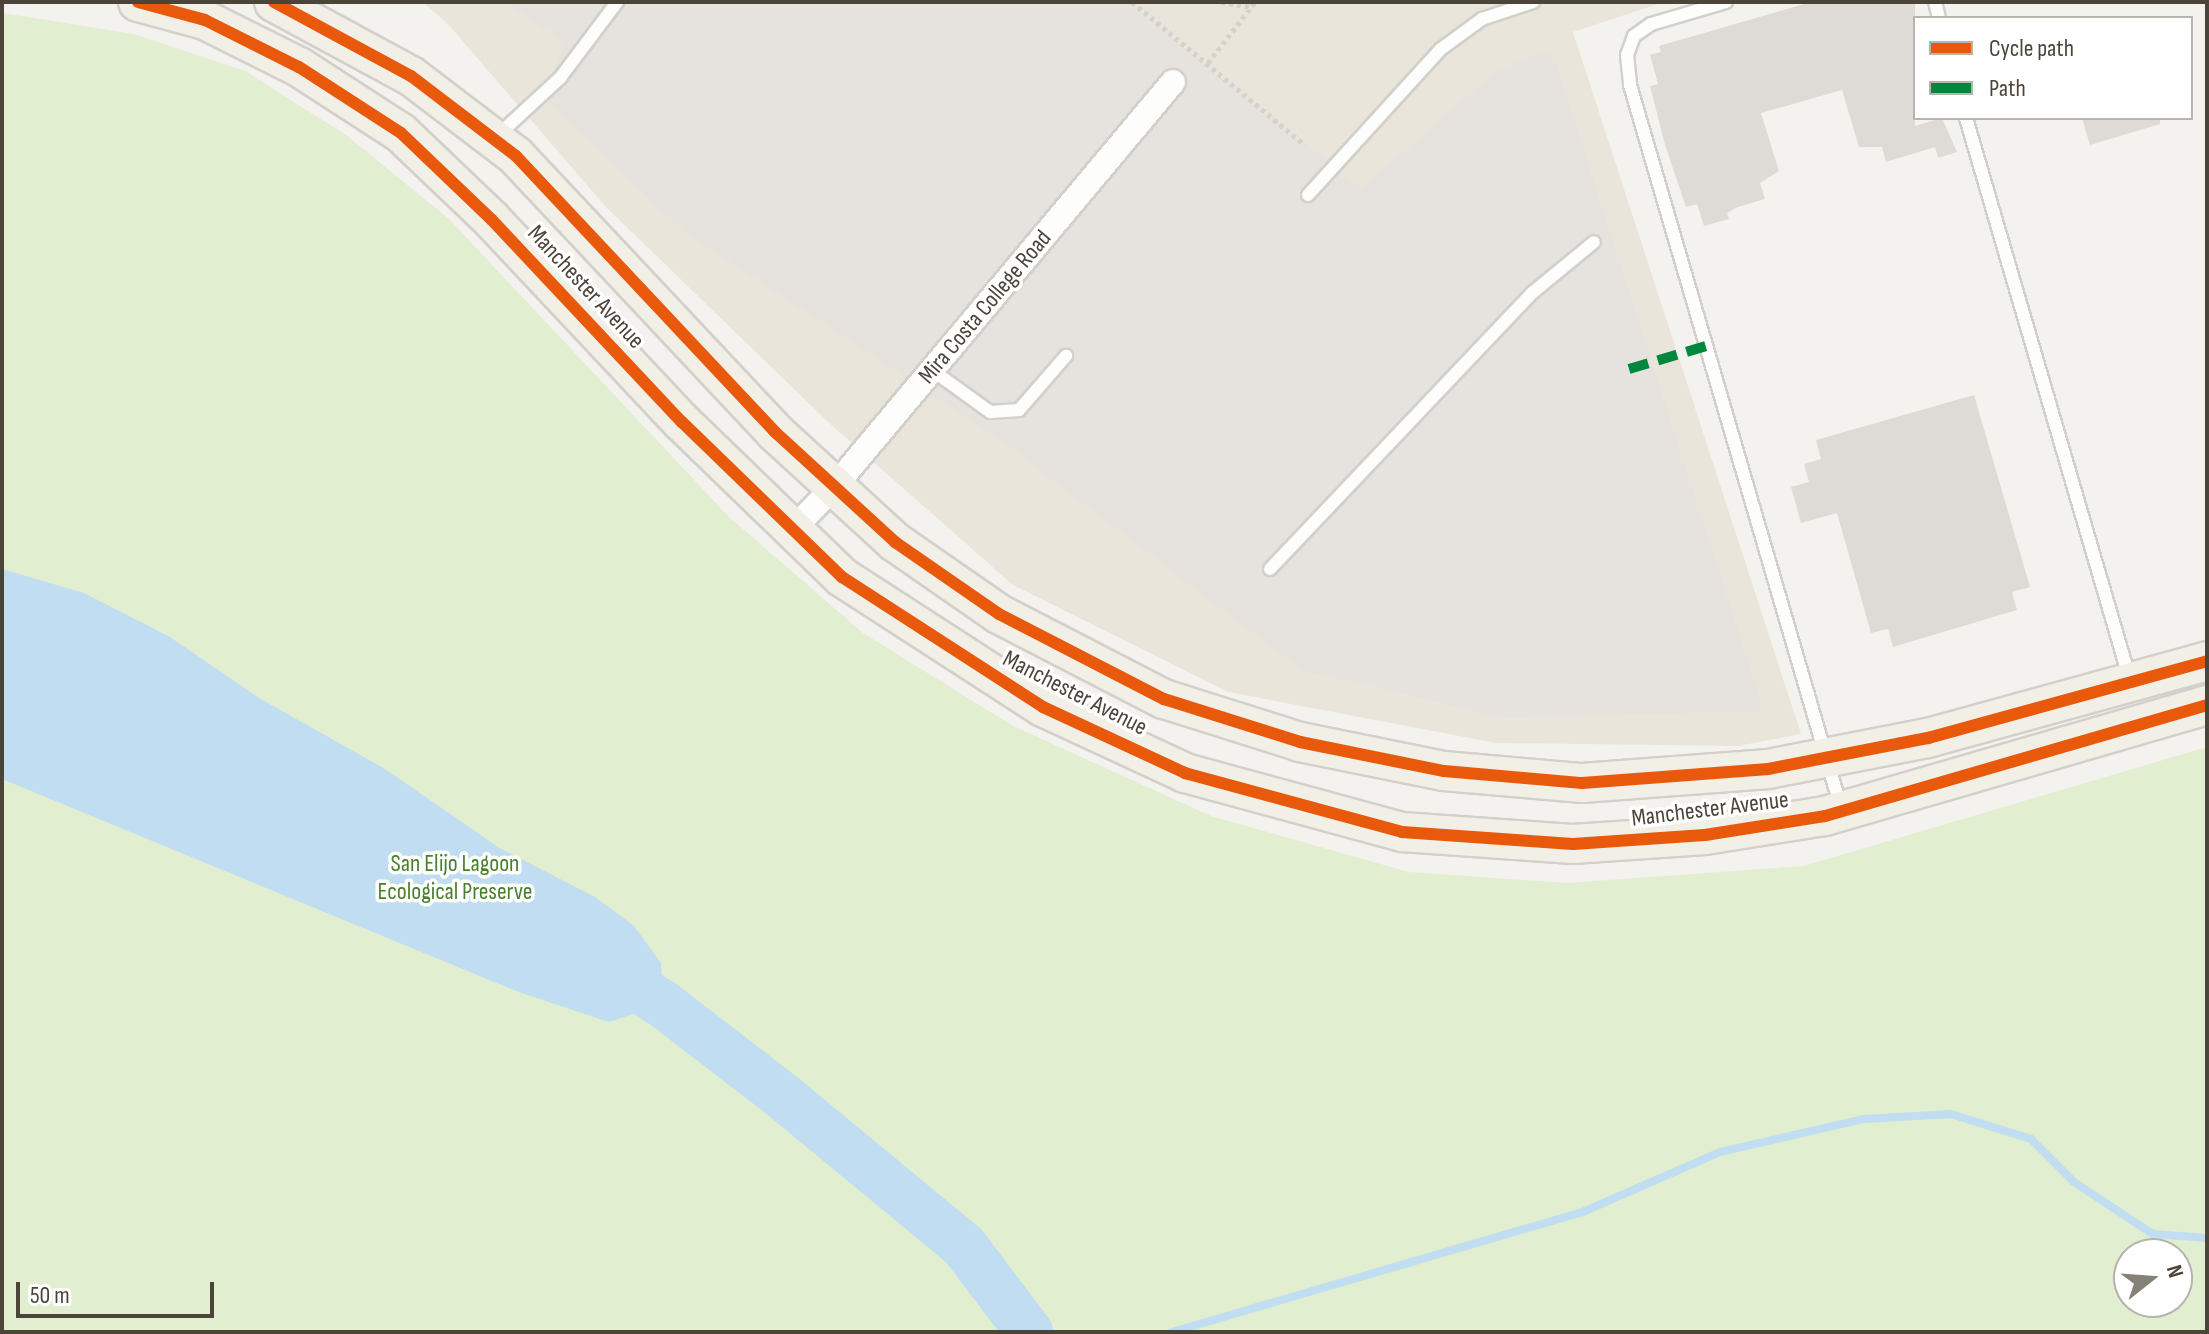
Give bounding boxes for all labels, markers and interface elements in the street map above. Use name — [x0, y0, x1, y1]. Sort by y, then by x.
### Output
legend — [1913, 16, 2193, 120]
text: Cycle path — [1989, 34, 2074, 63]
text: Path — [1989, 74, 2026, 103]
street label: Manchester Avenue — [522, 219, 650, 355]
street label: Mira Costa College Road — [912, 224, 1058, 390]
street label: Manchester Avenue — [998, 644, 1152, 742]
street label: Manchester Avenue — [1630, 785, 1790, 833]
park label: San Elijo Lagoon Ecological Preserve — [378, 850, 532, 906]
north arrow — [2113, 1238, 2193, 1318]
text: N — [2160, 1262, 2189, 1281]
scale bar — [20, 1266, 218, 1316]
text: 50 m — [30, 1281, 70, 1310]

